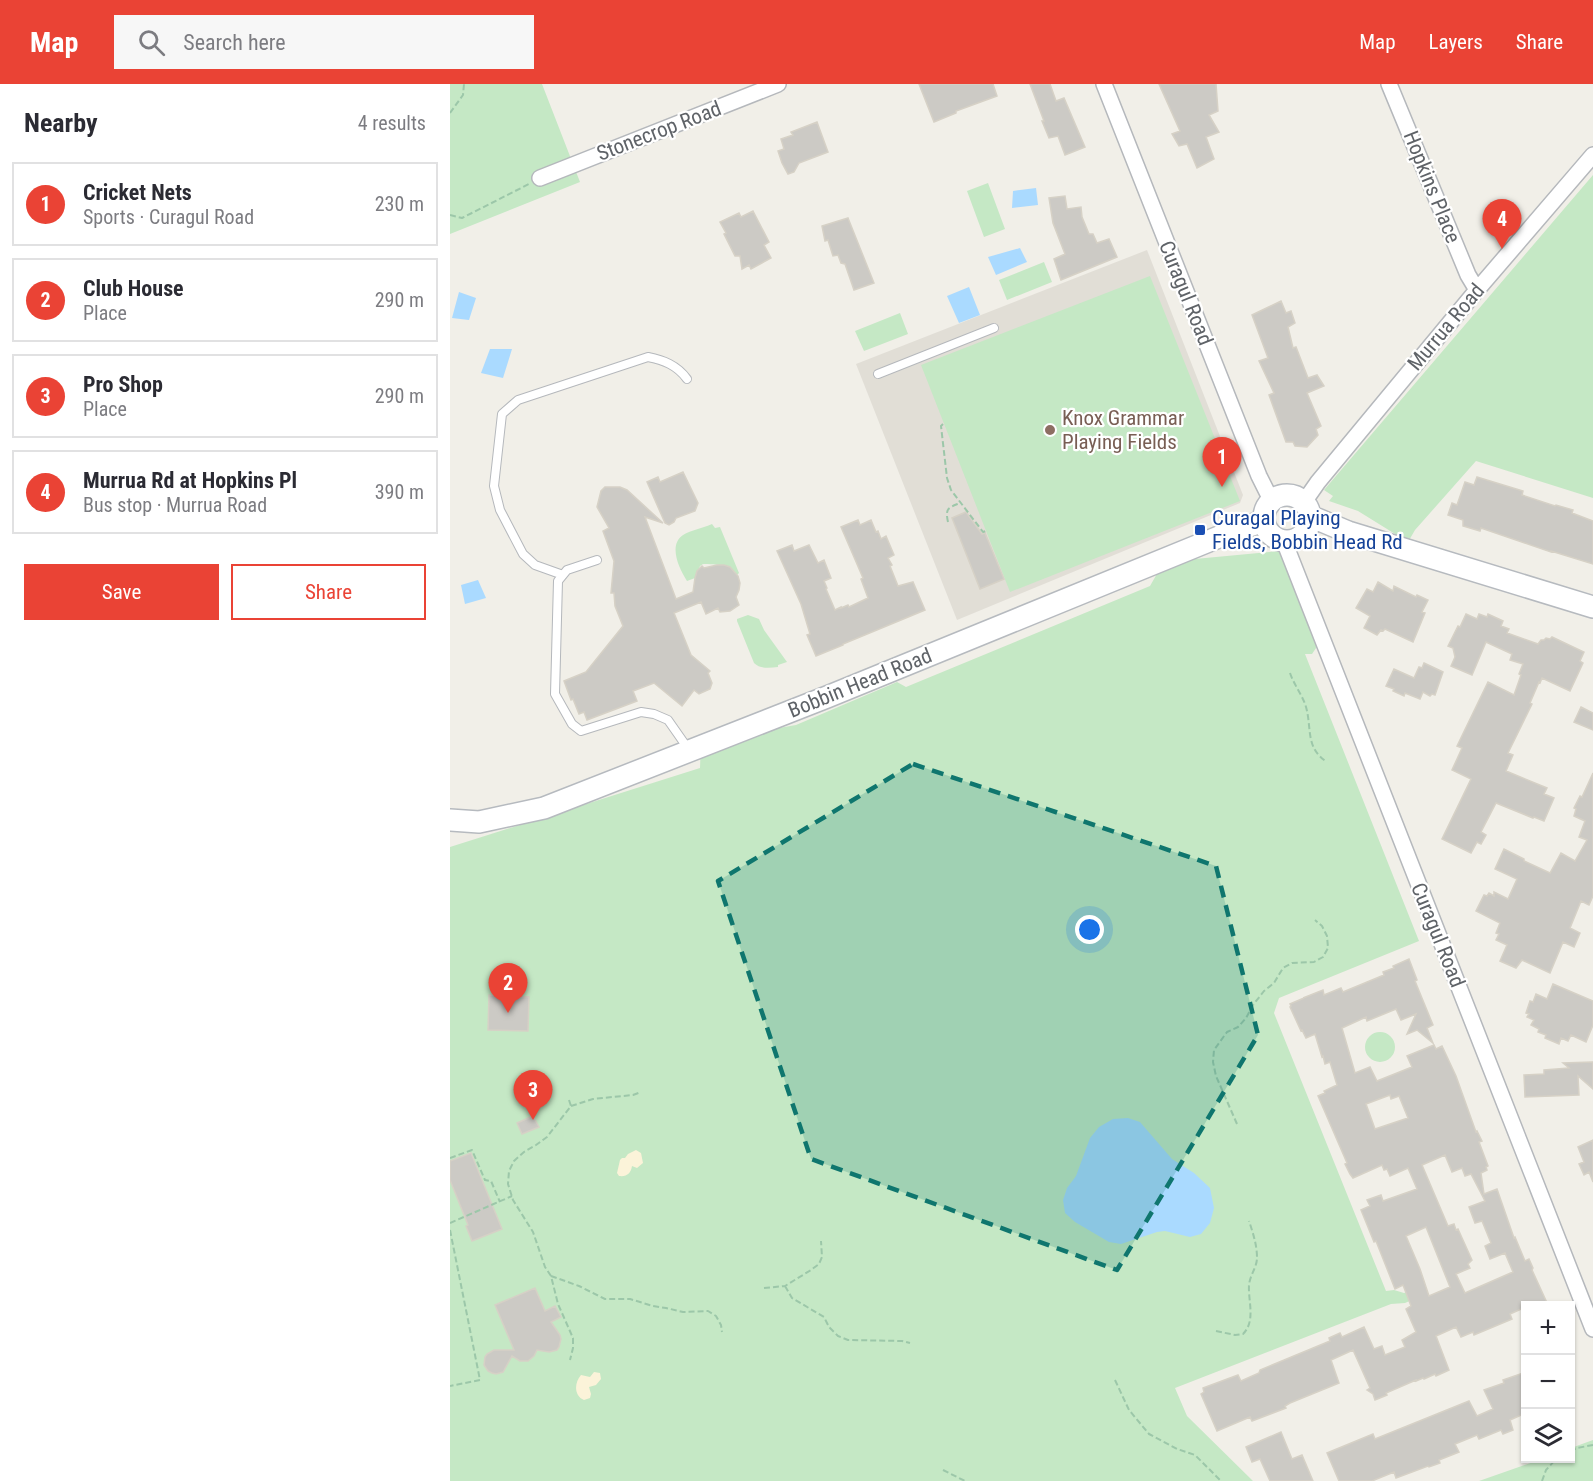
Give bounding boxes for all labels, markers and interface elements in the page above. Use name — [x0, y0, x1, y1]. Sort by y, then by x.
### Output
search box — [114, 15, 534, 69]
text: Map — [30, 26, 78, 59]
icon: search — [135, 26, 168, 59]
text: Search here — [183, 30, 286, 55]
text: Map — [1359, 30, 1396, 54]
text: Layers — [1429, 30, 1483, 54]
text: Share — [1516, 30, 1563, 54]
street label: Stonecrop Road — [593, 96, 725, 166]
text: Nearby — [24, 108, 98, 138]
text: 4 results — [358, 111, 426, 135]
street label: Hopkins Place — [1399, 127, 1465, 247]
text: Cricket Nets — [83, 180, 192, 205]
text: 1 — [40, 192, 51, 216]
text: 230 m — [375, 192, 424, 216]
pin: 4 — [1482, 200, 1522, 249]
text: Sports · Curagul Road — [83, 205, 254, 229]
street label: Curagul Road — [1154, 237, 1218, 349]
text: Club House — [83, 276, 184, 301]
street label: Murrua Road — [1403, 279, 1489, 375]
text: 2 — [40, 288, 51, 312]
text: 290 m — [375, 288, 424, 312]
text: Place — [83, 301, 127, 325]
text: Pro Shop — [83, 372, 163, 397]
text: 3 — [40, 384, 51, 408]
text: 290 m — [375, 384, 424, 408]
text: Place — [83, 397, 127, 421]
place label: Knox Grammar Playing Fields — [1062, 406, 1184, 454]
marker: Knox Grammar Playing Fields — [1043, 423, 1057, 437]
pin: 1 — [1202, 438, 1242, 487]
text: Murrua Rd at Hopkins Pl — [83, 468, 297, 493]
text: 4 — [40, 480, 51, 504]
text: 390 m — [375, 480, 424, 504]
text: Bus stop · Murrua Road — [83, 493, 267, 517]
place label: Curagal Playing Fields, Bobbin Head Rd — [1212, 506, 1403, 554]
marker: Curagal Playing Fields, Bobbin Head Rd — [1193, 523, 1207, 537]
button: Save — [24, 564, 219, 620]
button: Share — [231, 564, 426, 620]
street label: Bobbin Head Road — [785, 643, 935, 723]
street label: Curagul Road — [1406, 879, 1470, 991]
your location — [1075, 915, 1104, 944]
pin: 2 — [488, 964, 528, 1013]
pin: 3 — [514, 1070, 553, 1120]
map controls — [1521, 1301, 1575, 1463]
button: + — [1521, 1301, 1575, 1355]
button: − — [1521, 1355, 1575, 1409]
button: layers — [1521, 1409, 1575, 1463]

